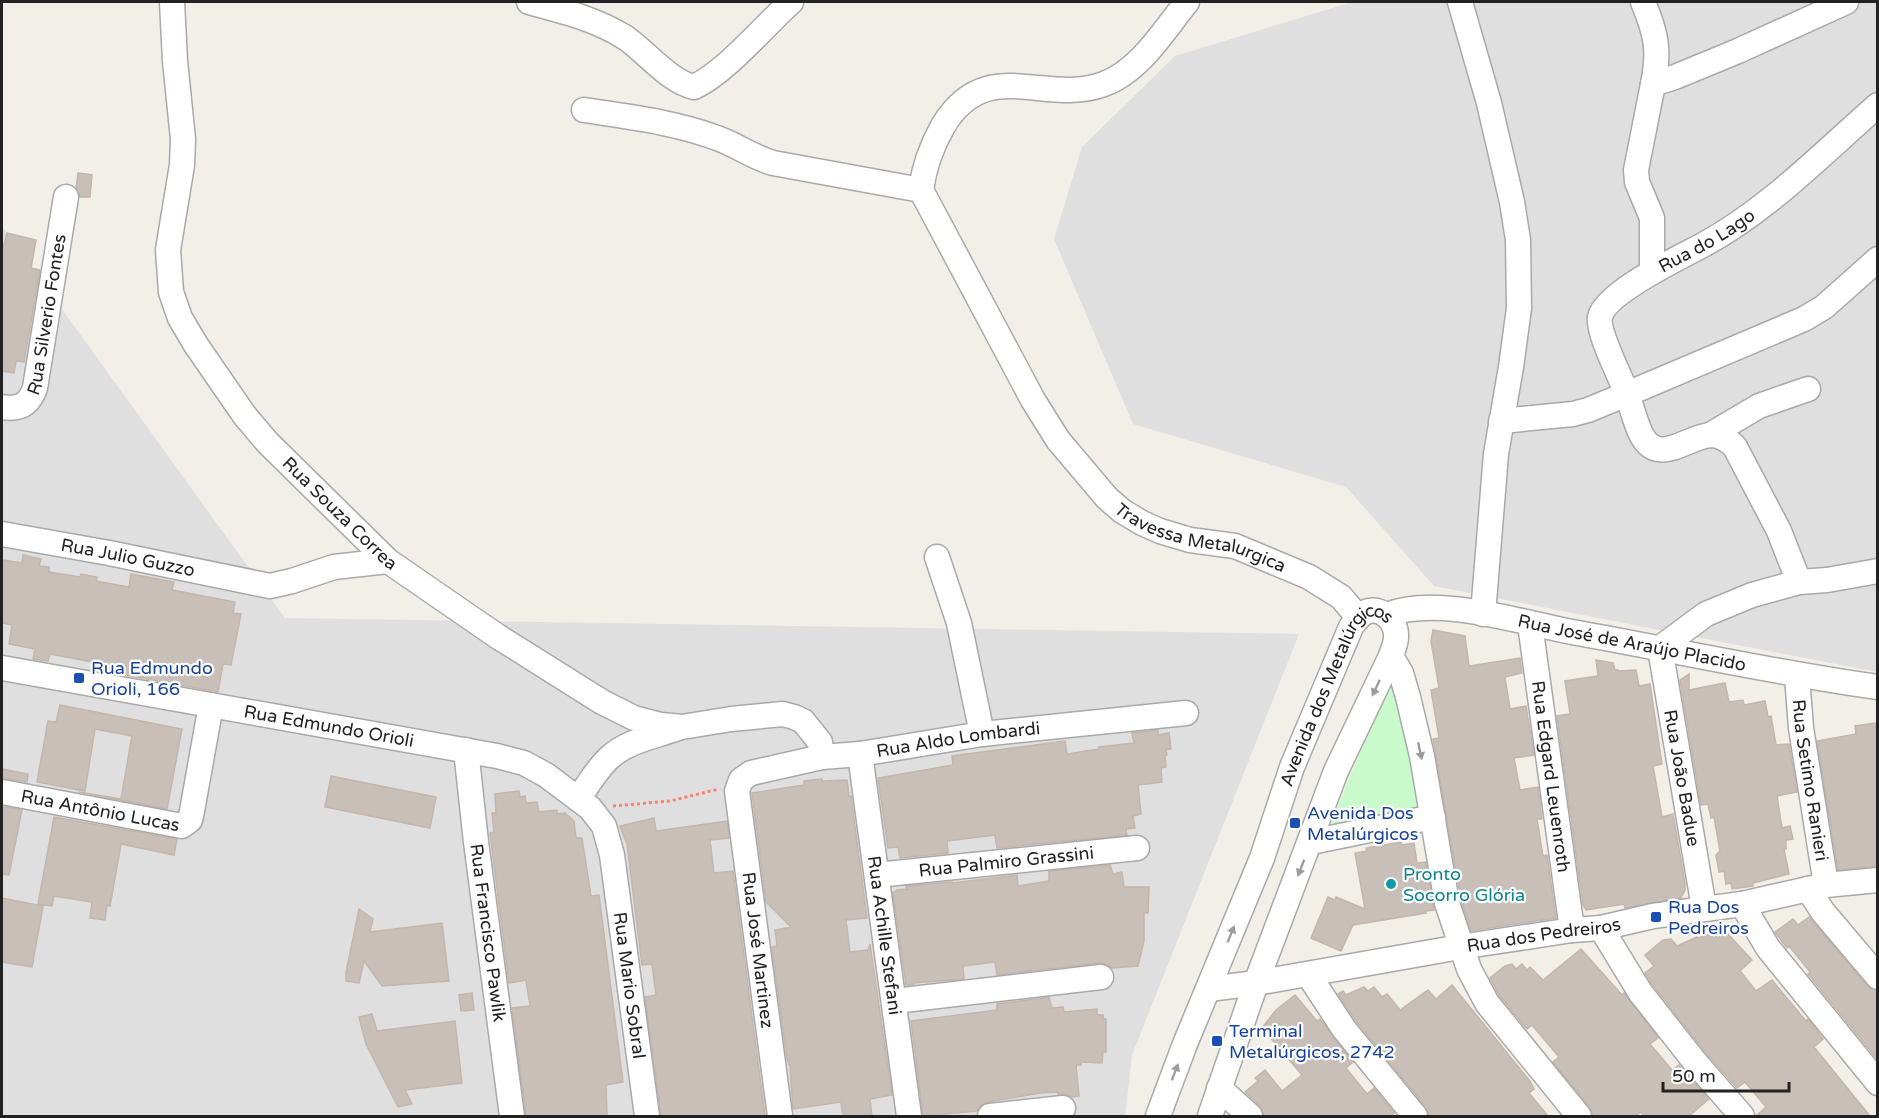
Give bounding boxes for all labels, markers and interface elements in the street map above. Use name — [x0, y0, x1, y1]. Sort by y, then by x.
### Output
street label: Rua do Lago — [1654, 204, 1759, 278]
street label: Rua Silverio Fontes — [22, 232, 71, 398]
street label: Rua Souza Correa — [278, 452, 401, 575]
street label: Travessa Metalurgica — [1110, 498, 1289, 577]
street label: Rua Julio Guzzo — [59, 534, 197, 581]
street label: Avenida dos Metalúrgicos — [1275, 599, 1399, 789]
street label: Rua José de Araújo Placido — [1516, 609, 1748, 676]
place label: Rua Edmundo Orioli, 166 — [91, 657, 213, 700]
marker: Rua Edmundo Orioli, 166 — [72, 671, 86, 685]
street label: Rua Edgard Leuenroth — [1527, 679, 1575, 874]
one-way arrow — [1371, 680, 1380, 697]
street label: Rua Setimo Ranieri — [1788, 698, 1833, 863]
street label: Rua Edmundo Orioli — [242, 700, 416, 752]
street label: Rua João Badue — [1659, 708, 1705, 848]
street label: Rua Aldo Lombardi — [875, 717, 1041, 762]
one-way arrow — [1416, 742, 1426, 760]
street label: Rua Antônio Lucas — [19, 785, 182, 836]
place label: Avenida Dos Metalúrgicos — [1307, 802, 1418, 845]
marker: Avenida Dos Metalúrgicos — [1288, 816, 1302, 830]
street label: Rua Francisco Pawlik — [465, 842, 511, 1023]
street label: Rua Palmiro Grassini — [918, 842, 1095, 882]
street label: Rua Achille Stefani — [863, 854, 906, 1016]
one-way arrow — [1295, 859, 1305, 877]
place label: Pronto Socorro Glória — [1403, 863, 1525, 906]
street label: Rua José Martinez — [737, 871, 779, 1029]
marker: Pronto Socorro Glória — [1384, 877, 1398, 891]
place label: Rua Dos Pedreiros — [1668, 896, 1749, 939]
street label: Rua Mario Sobral — [609, 910, 650, 1060]
marker: Rua Dos Pedreiros — [1649, 910, 1663, 924]
street label: Rua dos Pedreiros — [1465, 913, 1623, 957]
one-way arrow — [1226, 925, 1236, 943]
place label: Terminal Metalúrgicos, 2742 — [1229, 1020, 1395, 1063]
marker: Terminal Metalúrgicos, 2742 — [1210, 1034, 1224, 1048]
scale bar — [1663, 1055, 1789, 1093]
one-way arrow — [1170, 1063, 1180, 1081]
text: 50 m — [1672, 1065, 1716, 1087]

